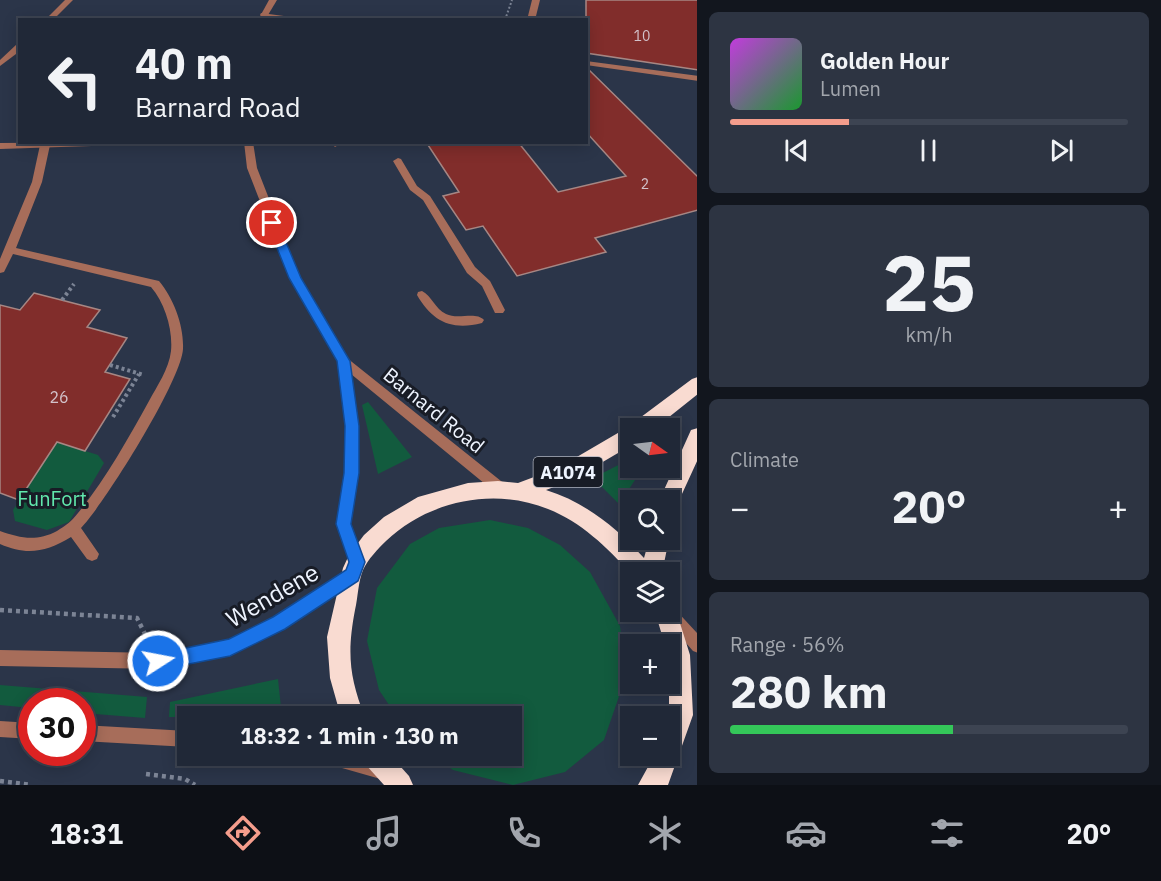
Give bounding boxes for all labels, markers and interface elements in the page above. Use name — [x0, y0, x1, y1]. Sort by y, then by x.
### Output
house number: 10 — [634, 27, 650, 45]
text: 40 m — [135, 36, 233, 91]
icon: left — [36, 42, 114, 120]
text: Golden Hour — [820, 46, 949, 75]
text: Lumen — [820, 75, 881, 102]
text: Barnard Road — [135, 89, 301, 124]
icon: previous — [780, 134, 813, 167]
icon: pause — [912, 134, 945, 167]
icon: next — [1045, 134, 1078, 167]
house number: 2 — [641, 175, 649, 193]
pin — [246, 197, 297, 248]
icon: arrive — [255, 206, 288, 239]
text: 25 — [882, 231, 976, 332]
text: km/h — [905, 321, 953, 348]
street label: Barnard Road — [378, 361, 490, 459]
house number: 26 — [49, 387, 69, 407]
north arrow — [620, 418, 680, 478]
map controls — [620, 418, 680, 766]
text: Climate — [730, 446, 799, 473]
road number: A1074 — [534, 457, 602, 487]
text: 20° — [891, 477, 967, 535]
park label: FunFort — [17, 485, 87, 512]
text: − — [730, 486, 750, 529]
text: + — [1108, 486, 1128, 529]
button: search — [620, 490, 680, 550]
street label: Wendene — [220, 556, 324, 634]
button: layers — [620, 562, 680, 622]
position arrow — [126, 629, 190, 693]
text: Range · 56% — [730, 631, 845, 658]
button: + — [620, 634, 680, 694]
text: 280 km — [730, 662, 888, 720]
speed limit sign: 30 — [18, 688, 96, 766]
button: − — [620, 706, 680, 766]
text: 18:32 · 1 min · 130 m — [240, 721, 459, 750]
icon: directions — [222, 812, 264, 854]
icon: music — [363, 812, 405, 854]
icon: phone — [503, 812, 545, 854]
icon: climate — [644, 812, 686, 854]
icon: car — [785, 812, 827, 854]
icon: filters — [926, 812, 968, 854]
text: 18:31 — [49, 816, 123, 851]
text: 20° — [1066, 816, 1112, 851]

